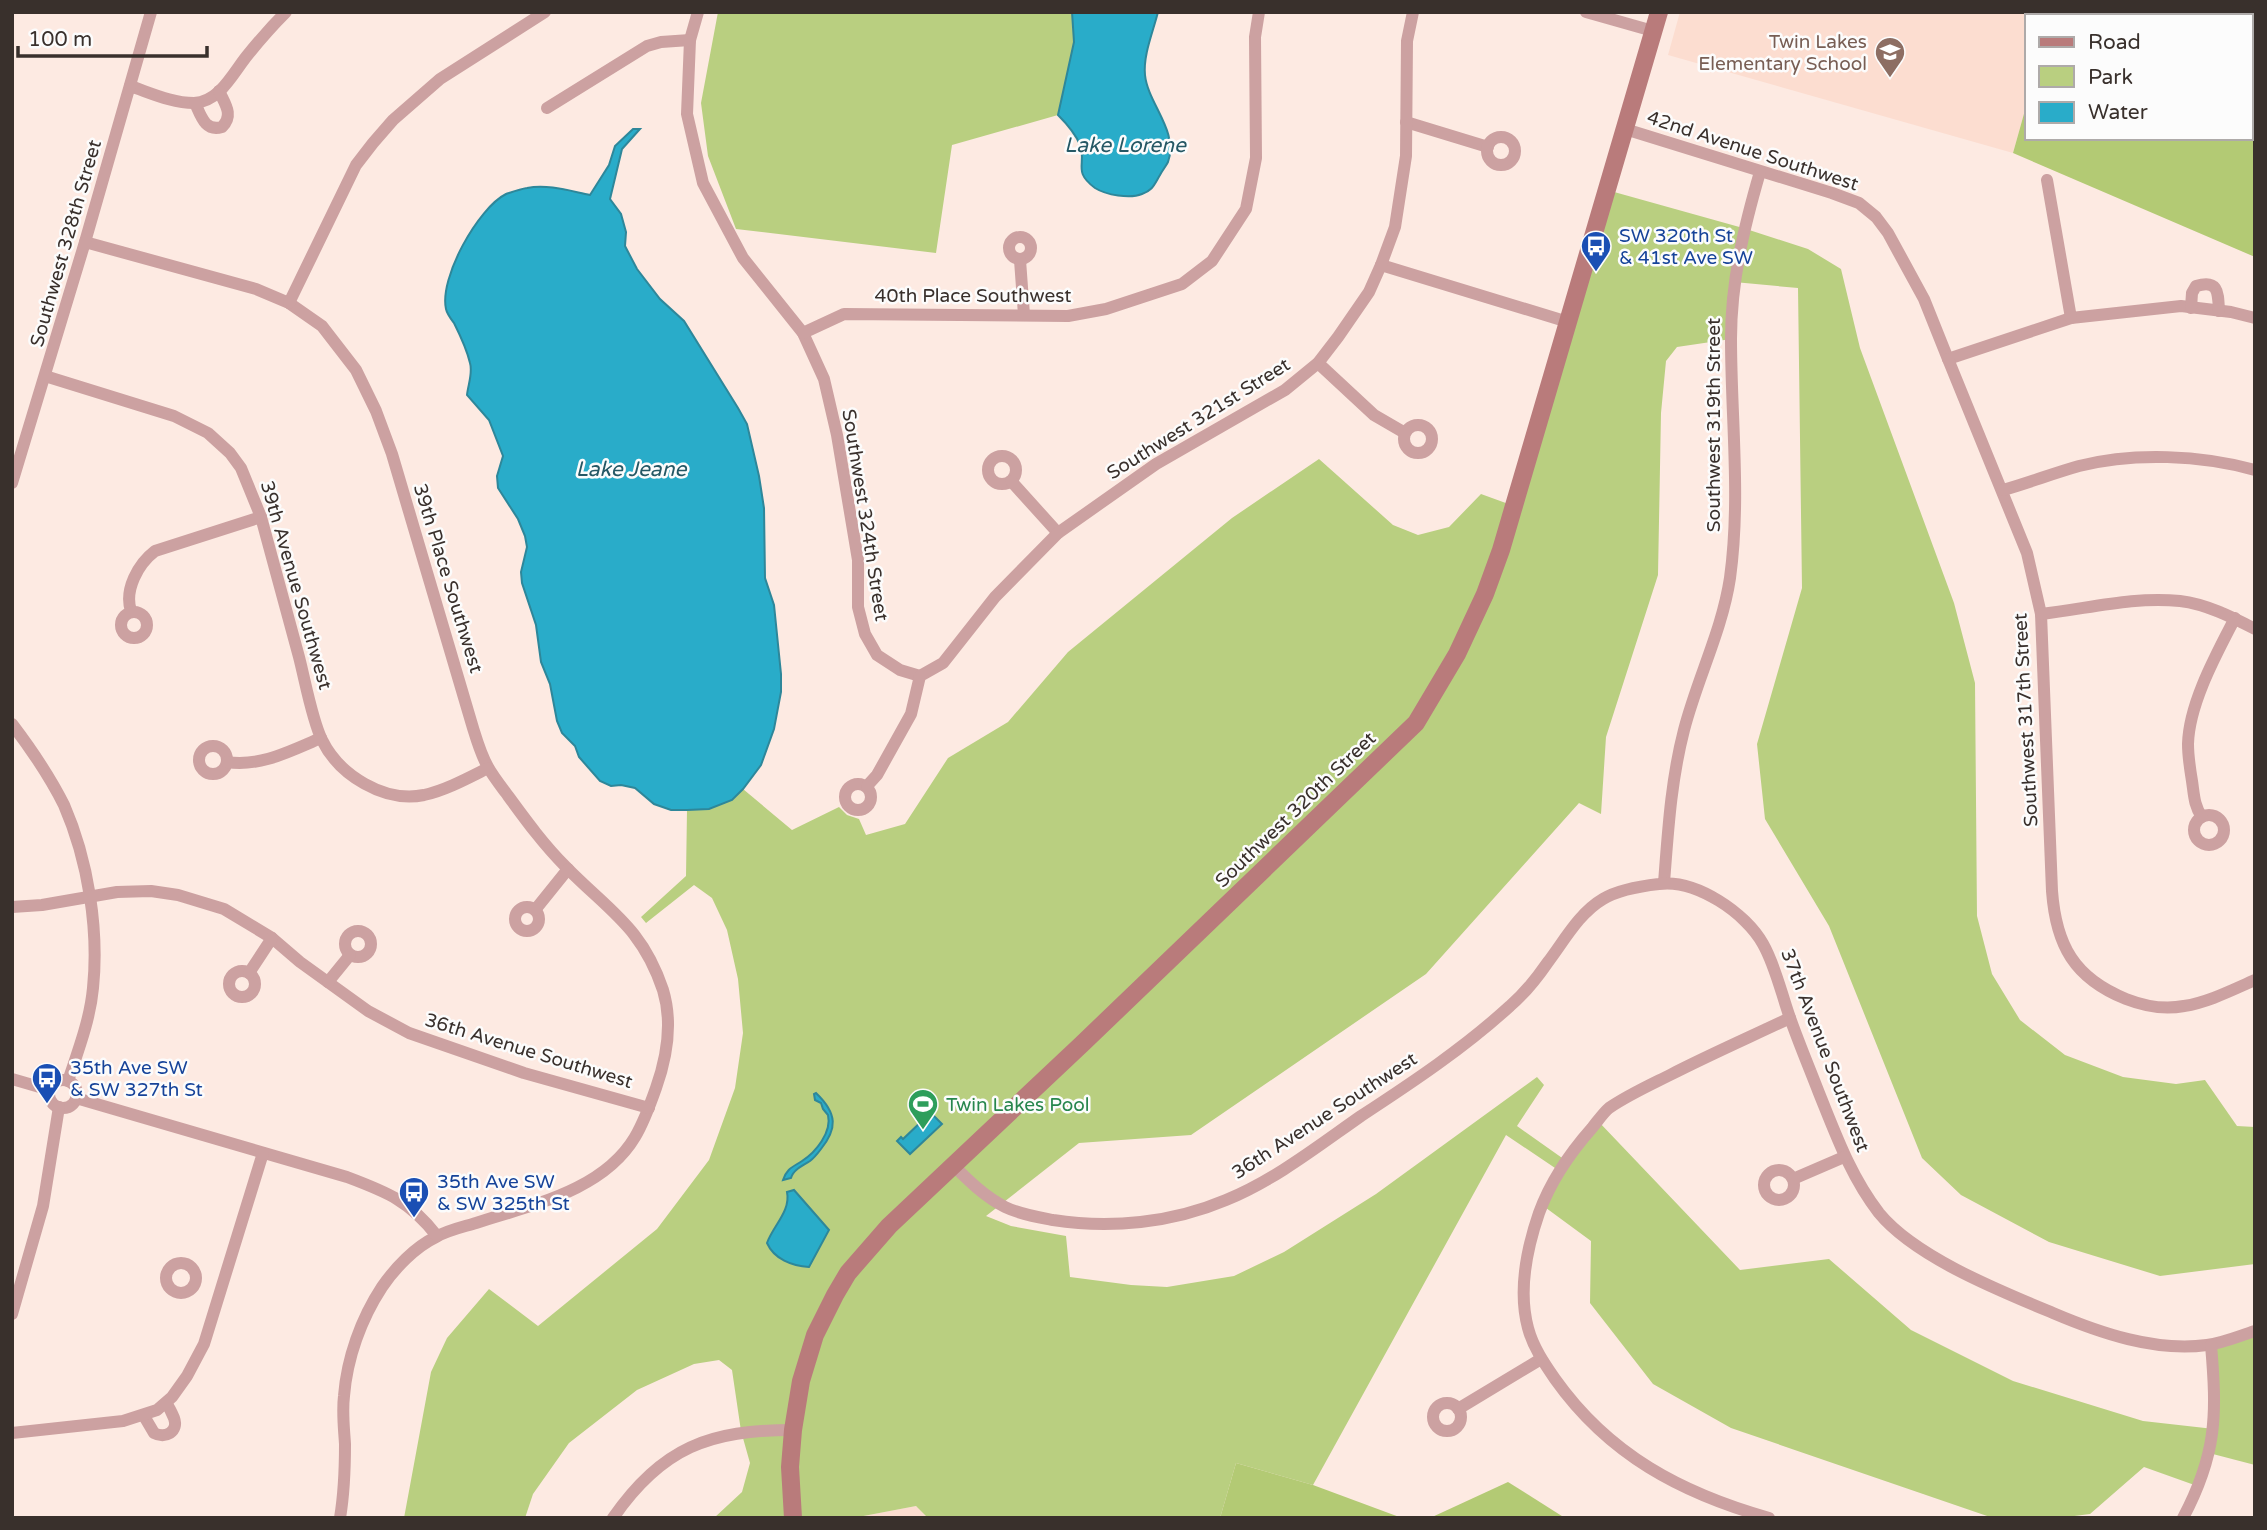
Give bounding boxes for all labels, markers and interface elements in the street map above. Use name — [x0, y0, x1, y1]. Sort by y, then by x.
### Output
scale bar — [18, 14, 206, 58]
legend — [2025, 14, 2253, 140]
text: 100 m — [28, 27, 92, 52]
text: Road — [2088, 30, 2141, 55]
place label: Twin Lakes Elementary School — [1698, 31, 1867, 75]
school or university icon: Twin Lakes Elementary School — [1873, 35, 1907, 79]
text: Park — [2088, 65, 2133, 90]
text: Water — [2088, 100, 2148, 125]
street label: 42nd Avenue Southwest — [1644, 106, 1861, 196]
water label: Lake Lorene — [1064, 133, 1187, 158]
street label: Southwest 328th Street — [26, 137, 106, 349]
place label: SW 320th St & 41st Ave SW — [1619, 225, 1753, 269]
bus stop icon: SW 320th St & 41st Ave SW — [1579, 229, 1613, 273]
street label: 40th Place Southwest — [875, 285, 1071, 307]
street label: Southwest 319th Street — [1703, 318, 1725, 532]
street label: Southwest 321st Street — [1103, 353, 1294, 484]
street label: Southwest 324th Street — [837, 408, 893, 623]
water label: Lake Jeane — [576, 457, 687, 482]
street label: 39th Avenue Southwest — [256, 478, 336, 692]
street label: 39th Place Southwest — [409, 481, 487, 676]
street label: Southwest 317th Street — [2009, 612, 2043, 828]
street label: Southwest 320th Street — [1211, 727, 1380, 892]
street label: 37th Avenue Southwest — [1776, 946, 1874, 1155]
street label: 36th Avenue Southwest — [422, 1009, 635, 1093]
street label: 36th Avenue Southwest — [1228, 1048, 1421, 1184]
place label: 35th Ave SW & SW 327th St — [70, 1057, 203, 1101]
bus stop icon: 35th Ave SW & SW 327th St — [30, 1061, 64, 1105]
sports icon: Twin Lakes Pool — [906, 1087, 940, 1131]
place label: Twin Lakes Pool — [946, 1094, 1089, 1116]
place label: 35th Ave SW & SW 325th St — [437, 1171, 570, 1215]
bus stop icon: 35th Ave SW & SW 325th St — [397, 1175, 431, 1219]

